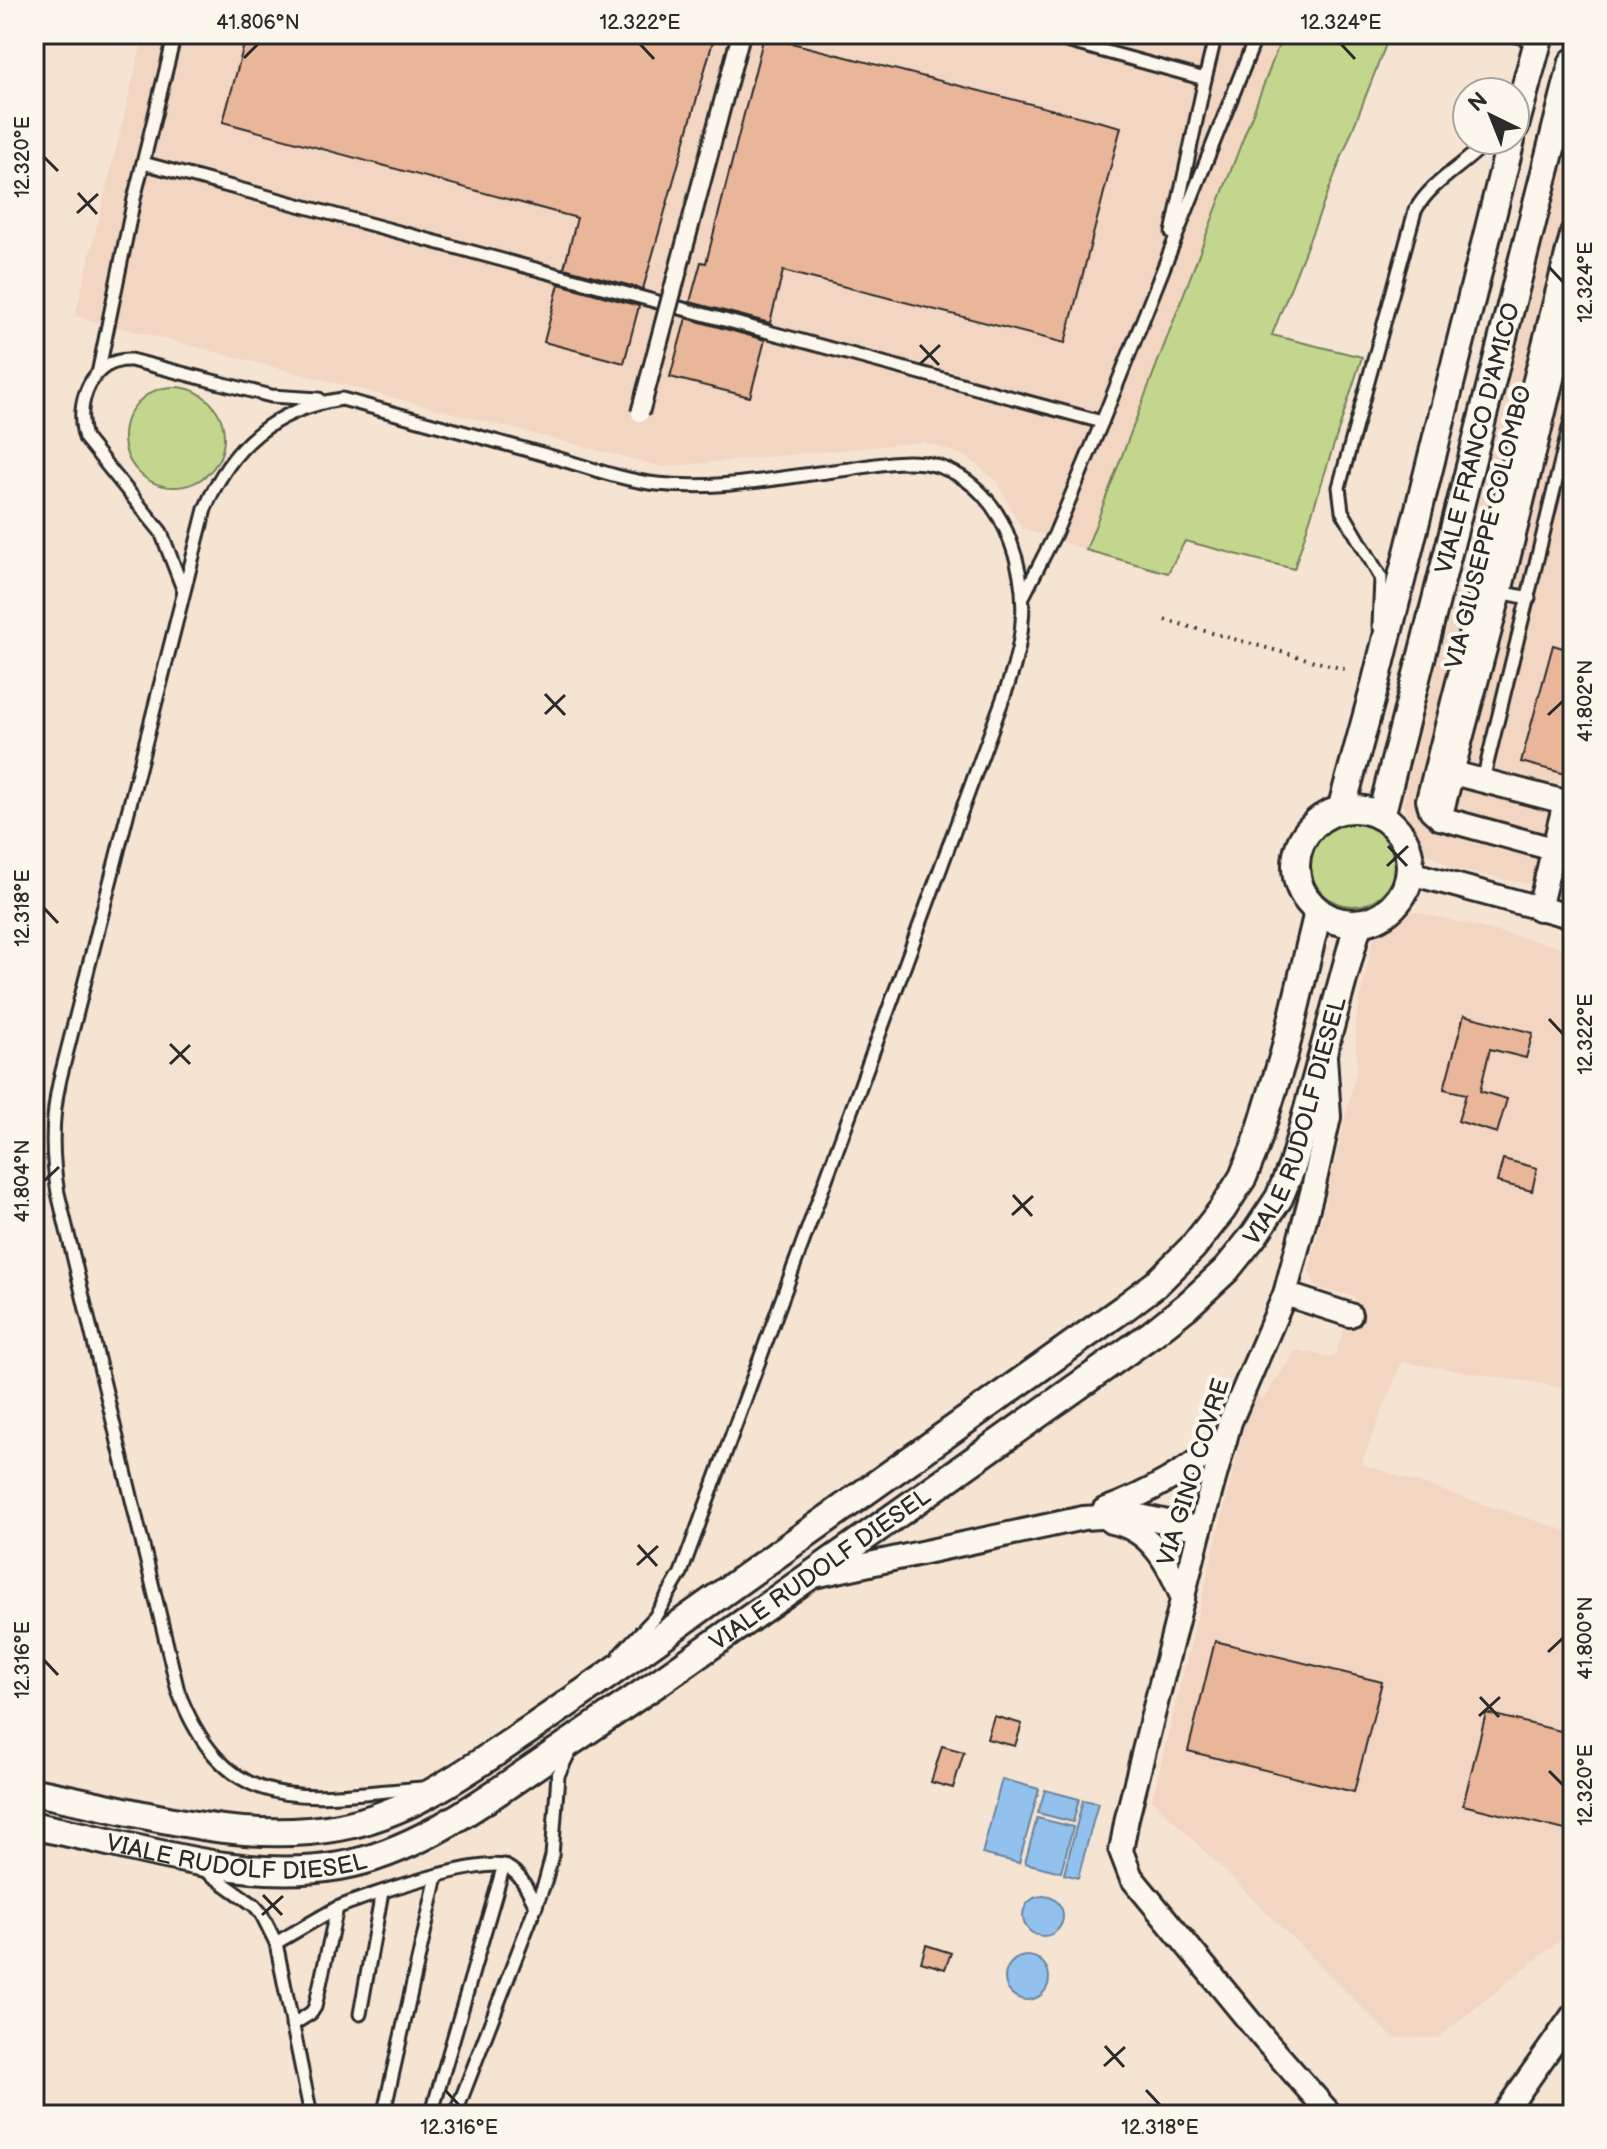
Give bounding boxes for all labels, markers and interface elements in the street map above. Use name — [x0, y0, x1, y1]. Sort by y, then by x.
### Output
text: 41.806°N — [216, 11, 300, 35]
text: 12.322°E — [599, 11, 681, 35]
text: 12.324°E — [1300, 11, 1382, 35]
north arrow — [1451, 76, 1531, 156]
text: N — [1463, 87, 1494, 118]
text: 12.320°E — [11, 116, 35, 198]
text: 12.324°E — [1574, 241, 1598, 323]
street label: VIALE FRANCO D'AMICO — [1429, 300, 1526, 577]
street label: VIA GIUSEPPE COLOMBO — [1439, 382, 1538, 672]
text: 41.802°N — [1574, 660, 1598, 742]
text: 12.318°E — [11, 869, 35, 947]
text: 12.322°E — [1574, 993, 1598, 1075]
street label: VIALE RUDOLF DIESEL — [1238, 994, 1353, 1251]
text: 41.804°N — [11, 1140, 35, 1222]
street label: VIA GINO COVRE — [1151, 1375, 1236, 1569]
street label: VIALE RUDOLF DIESEL — [704, 1482, 936, 1657]
text: 41.800°N — [1574, 1596, 1598, 1680]
text: 12.316°E — [11, 1621, 35, 1699]
text: 12.320°E — [1574, 1744, 1598, 1826]
street label: VIALE RUDOLF DIESEL — [103, 1828, 370, 1886]
text: 12.316°E — [420, 2116, 498, 2140]
text: 12.318°E — [1121, 2116, 1199, 2140]

